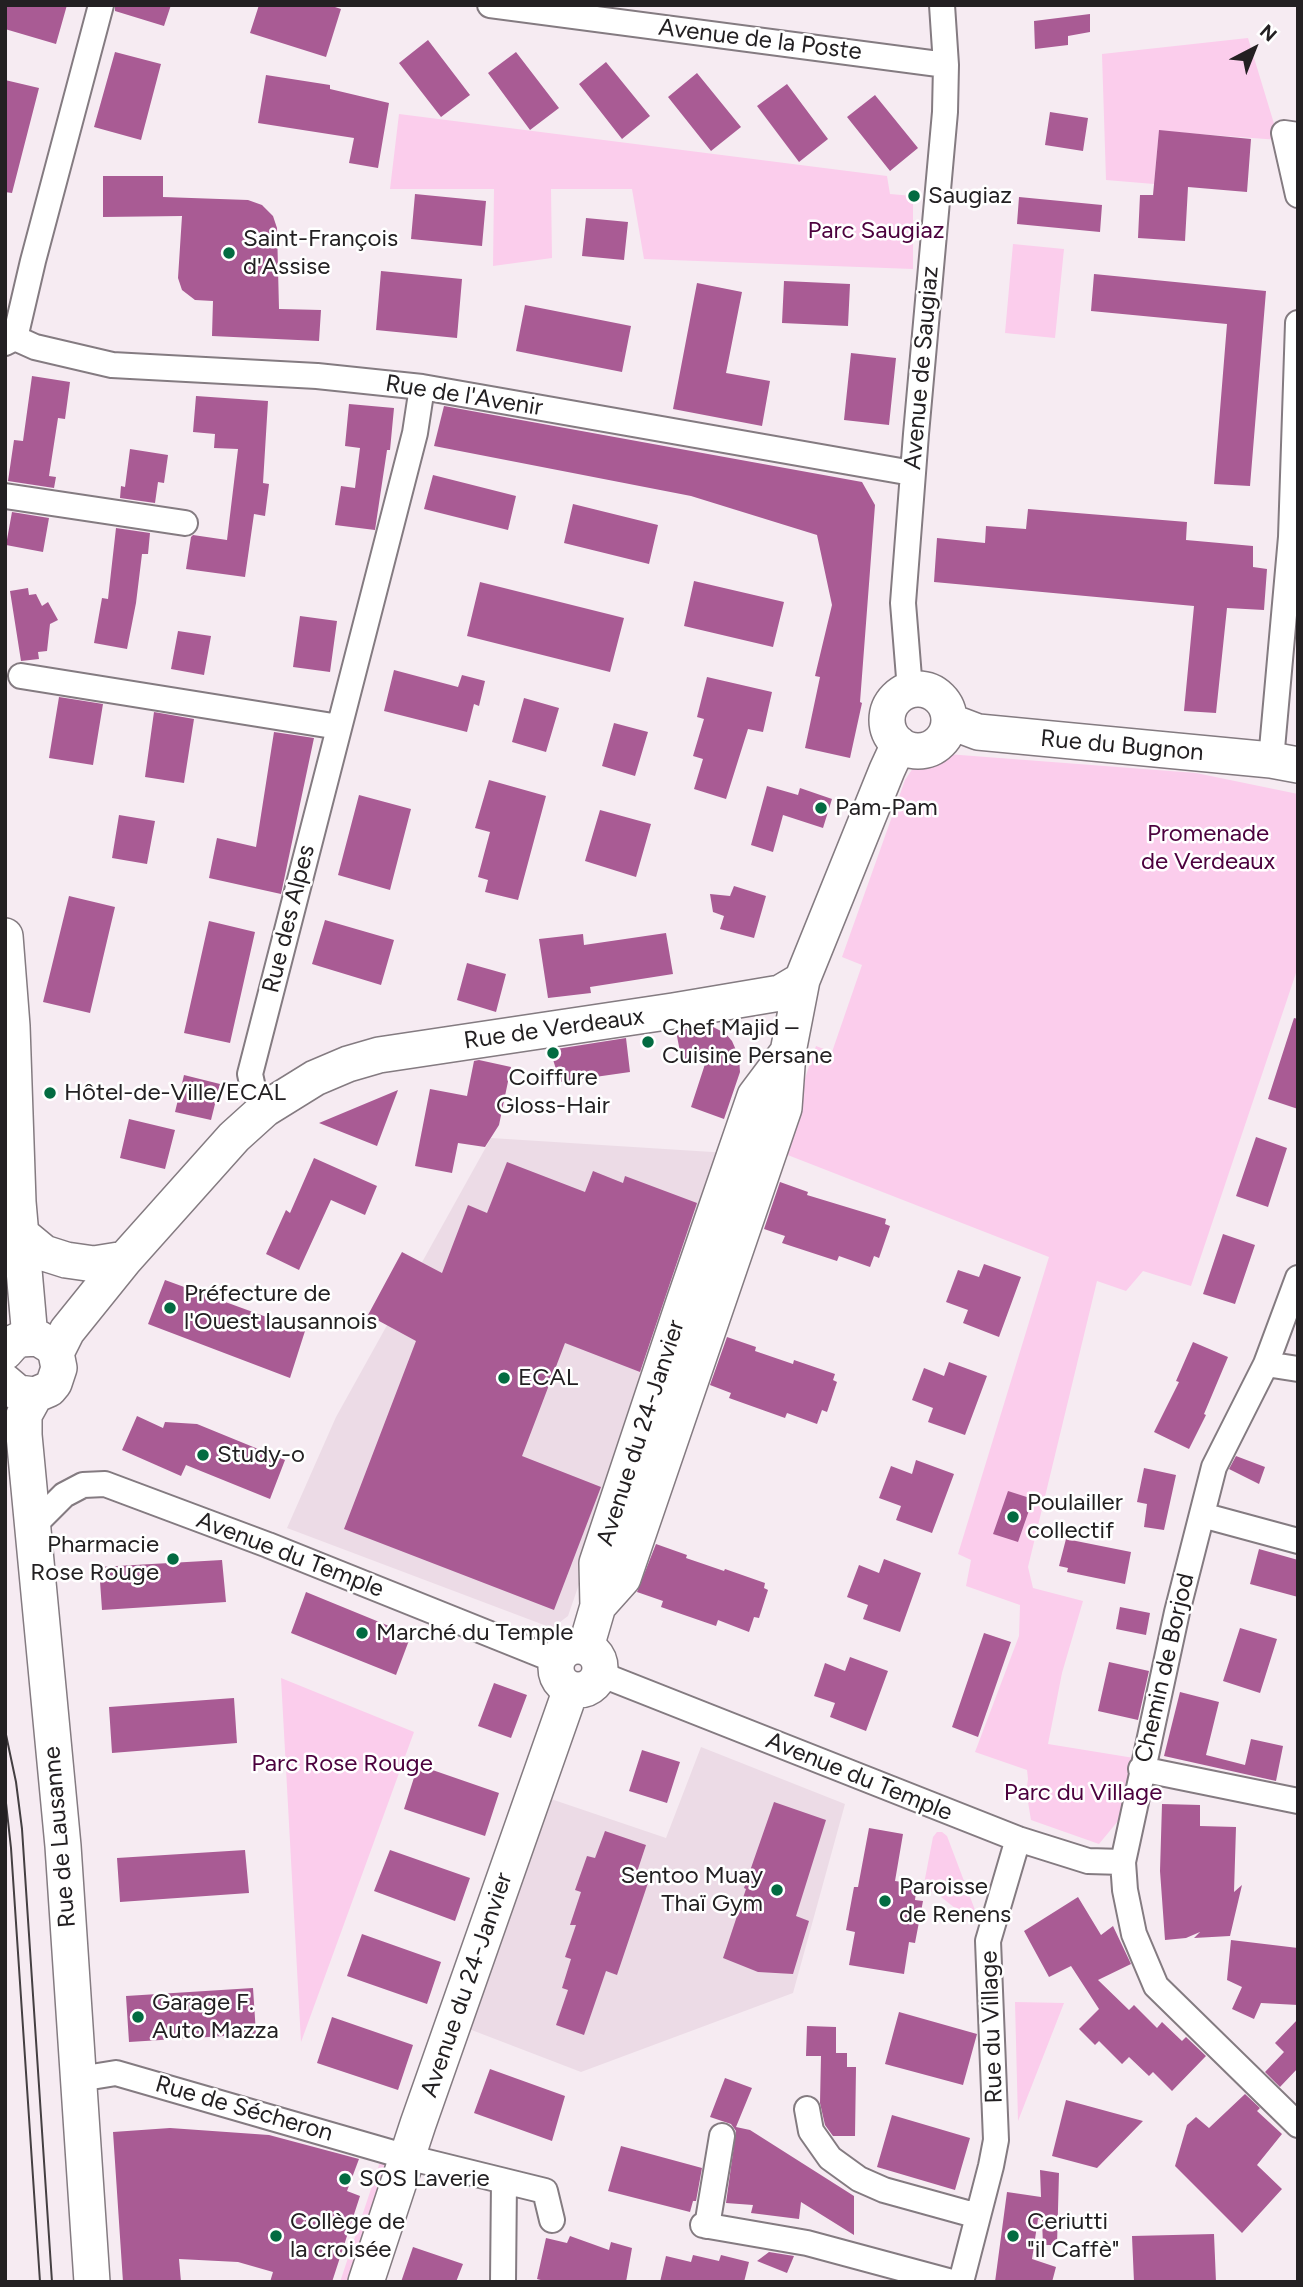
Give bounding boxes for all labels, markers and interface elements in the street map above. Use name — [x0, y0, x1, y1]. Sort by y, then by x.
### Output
street label: Avenue de la Poste — [657, 13, 863, 67]
north arrow — [1219, 14, 1289, 84]
text: N — [1255, 20, 1282, 46]
place label: Saugiaz — [928, 182, 1012, 210]
marker: Saugiaz — [906, 188, 922, 204]
park label: Parc Saugiaz — [808, 217, 944, 245]
place label: Saint-François d'Assise — [243, 225, 398, 281]
marker: Saint-François d'Assise — [221, 245, 237, 261]
street label: Avenue de Saugiaz — [899, 265, 945, 471]
street label: Rue de l'Avenir — [383, 369, 545, 423]
street label: Rue du Bugnon — [1039, 725, 1205, 767]
place label: Pam-Pam — [835, 794, 938, 822]
marker: Pam-Pam — [813, 800, 829, 816]
park label: Promenade de Verdeaux — [1141, 820, 1275, 876]
street label: Rue des Alpes — [257, 842, 321, 996]
street label: Rue de Verdeaux — [462, 1002, 646, 1056]
place label: Chef Majid – Cuisine Persane — [662, 1014, 832, 1070]
marker: Chef Majid – Cuisine Persane — [640, 1034, 656, 1050]
marker: Coiffure Gloss-Hair — [545, 1045, 561, 1061]
place label: Coiffure Gloss-Hair — [496, 1064, 610, 1120]
place label: Hôtel-de-Ville/ECAL — [64, 1079, 286, 1107]
marker: Hôtel-de-Ville/ECAL — [42, 1085, 58, 1101]
place label: Préfecture de l'Ouest lausannois — [184, 1280, 377, 1336]
marker: Préfecture de l'Ouest lausannois — [162, 1300, 178, 1316]
street label: Avenue du 24-Janvier — [591, 1316, 691, 1550]
place label: ECAL — [518, 1364, 578, 1392]
marker: ECAL — [496, 1370, 512, 1386]
place label: Study-o — [217, 1441, 305, 1469]
marker: Study-o — [195, 1447, 211, 1463]
place label: Poulailler collectif — [1027, 1489, 1123, 1545]
street label: Avenue du Temple — [192, 1506, 388, 1604]
marker: Poulailler collectif — [1005, 1509, 1021, 1525]
place label: Pharmacie Rose Rouge — [30, 1531, 159, 1587]
marker: Pharmacie Rose Rouge — [165, 1551, 181, 1567]
street label: Chemin de Borjod — [1129, 1571, 1201, 1765]
place label: Marché du Temple — [376, 1619, 573, 1647]
marker: Marché du Temple — [354, 1625, 370, 1641]
street label: Avenue du Temple — [762, 1726, 956, 1828]
street label: Rue de Lausanne — [38, 1745, 82, 1929]
park label: Parc Rose Rouge — [251, 1750, 433, 1778]
park label: Parc du Village — [1004, 1779, 1162, 1807]
place label: Sentoo Muay Thaï Gym — [621, 1862, 763, 1918]
street label: Avenue du 24-Janvier — [415, 1869, 519, 2101]
place label: Paroisse de Renens — [899, 1873, 1011, 1929]
marker: Sentoo Muay Thaï Gym — [769, 1882, 785, 1898]
marker: Paroisse de Renens — [877, 1893, 893, 1909]
street label: Rue du Village — [975, 1950, 1009, 2104]
place label: Garage F. Auto Mazza — [152, 1989, 279, 2045]
marker: Garage F. Auto Mazza — [130, 2009, 146, 2025]
street label: Rue de Sécheron — [152, 2070, 336, 2148]
place label: SOS Laverie — [359, 2165, 490, 2193]
marker: SOS Laverie — [337, 2171, 353, 2187]
place label: Collège de la croisée — [290, 2208, 405, 2264]
place label: Ceriutti "il Caffè" — [1027, 2208, 1119, 2264]
marker: Collège de la croisée — [268, 2228, 284, 2244]
marker: Ceriutti "il Caffè" — [1005, 2228, 1021, 2244]

